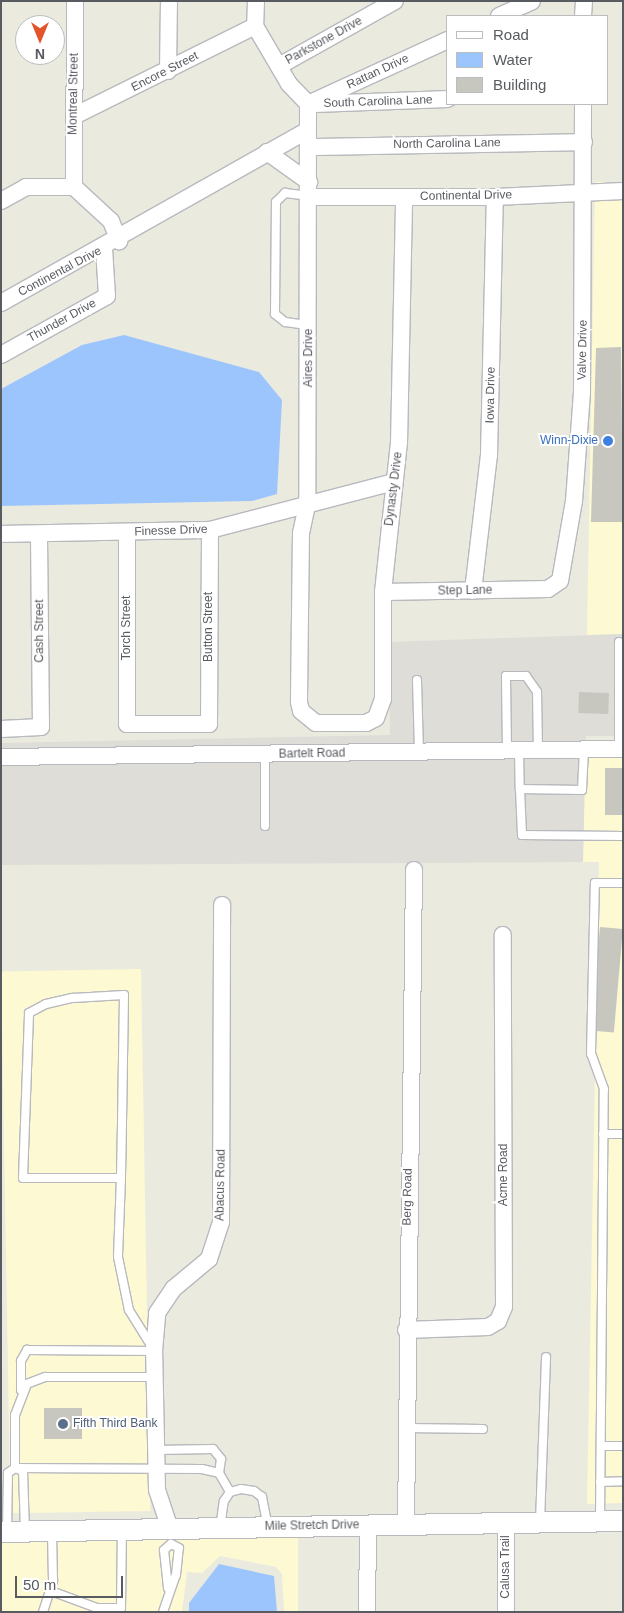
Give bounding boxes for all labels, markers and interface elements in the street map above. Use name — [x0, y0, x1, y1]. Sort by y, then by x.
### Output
street label: Parkstone Drive — [283, 14, 365, 68]
north arrow — [15, 15, 65, 65]
legend — [446, 15, 609, 105]
text: Road — [493, 26, 529, 43]
text: N — [35, 46, 45, 62]
street label: Encore Street — [129, 49, 201, 95]
street label: Rattan Drive — [345, 51, 411, 93]
text: Water — [493, 51, 532, 68]
street label: Montreal Street — [66, 53, 82, 135]
text: Building — [493, 76, 546, 93]
street label: South Carolina Lane — [323, 93, 433, 111]
street label: North Carolina Lane — [393, 136, 501, 152]
street label: Continental Drive — [420, 188, 512, 204]
street label: Continental Drive — [16, 244, 104, 300]
street label: Thunder Drive — [25, 296, 99, 346]
street label: Valve Drive — [575, 320, 591, 380]
street label: Aires Drive — [302, 329, 316, 387]
street label: Iowa Drive — [483, 367, 499, 423]
place label: Winn-Dixie — [540, 434, 598, 448]
marker: Winn-Dixie — [602, 435, 614, 447]
street label: Dynasty Drive — [382, 451, 406, 527]
street label: Finesse Drive — [134, 523, 208, 539]
street label: Step Lane — [438, 583, 492, 599]
street label: Button Street — [202, 592, 216, 662]
street label: Torch Street — [120, 596, 134, 660]
street label: Cash Street — [33, 599, 47, 663]
street label: Bartelt Road — [279, 746, 345, 762]
street label: Acme Road — [497, 1144, 511, 1206]
street label: Abacus Road — [213, 1149, 229, 1221]
street label: Berg Road — [400, 1168, 416, 1226]
place label: Fifth Third Bank — [73, 1417, 158, 1431]
marker: Fifth Third Bank — [57, 1418, 69, 1430]
street label: Mile Stretch Drive — [265, 1518, 359, 1534]
street label: Calusa Trail — [499, 1535, 513, 1599]
scale bar — [18, 1566, 125, 1598]
text: 50 m — [23, 1576, 56, 1593]

